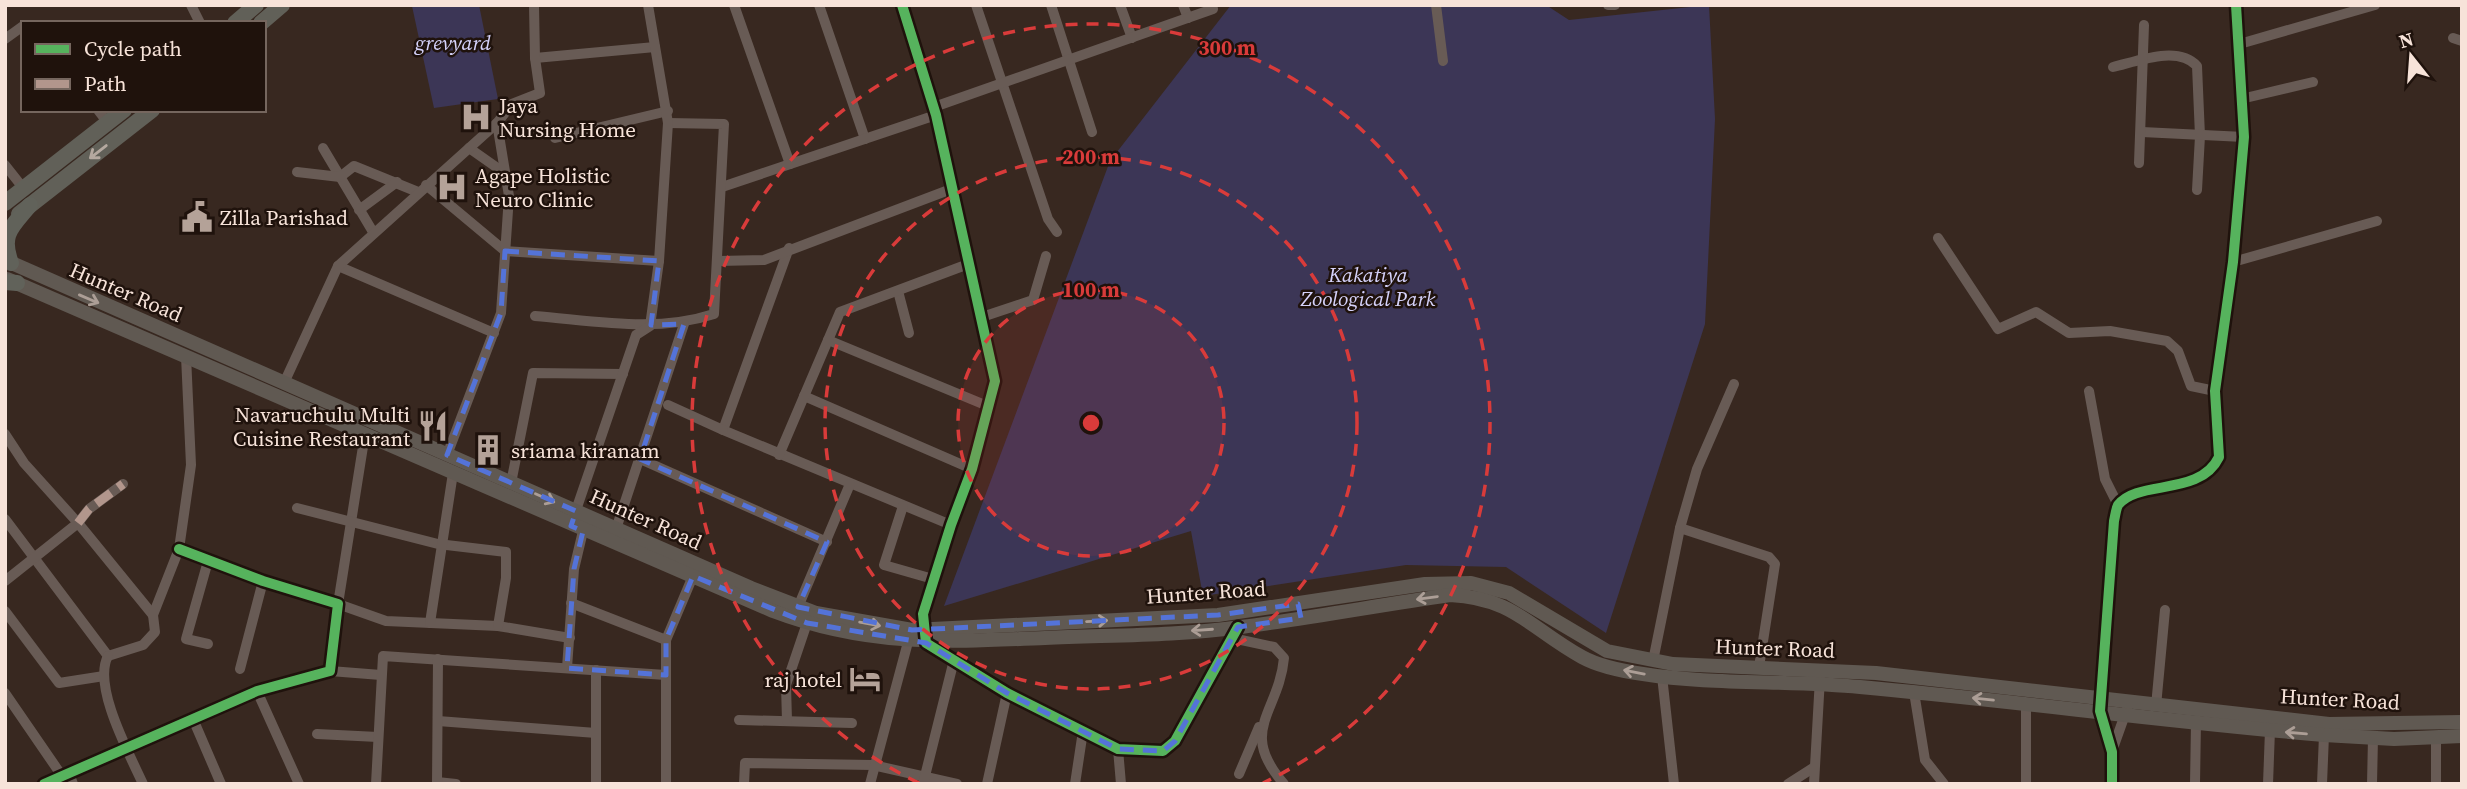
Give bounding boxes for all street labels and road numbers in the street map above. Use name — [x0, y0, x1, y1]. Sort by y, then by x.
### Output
street label: Hunter Road — [65, 255, 187, 329]
street label: Hunter Road — [585, 481, 707, 557]
street label: Hunter Road — [1145, 573, 1267, 611]
street label: Hunter Road — [1715, 631, 1835, 665]
street label: Hunter Road — [2279, 681, 2401, 717]

